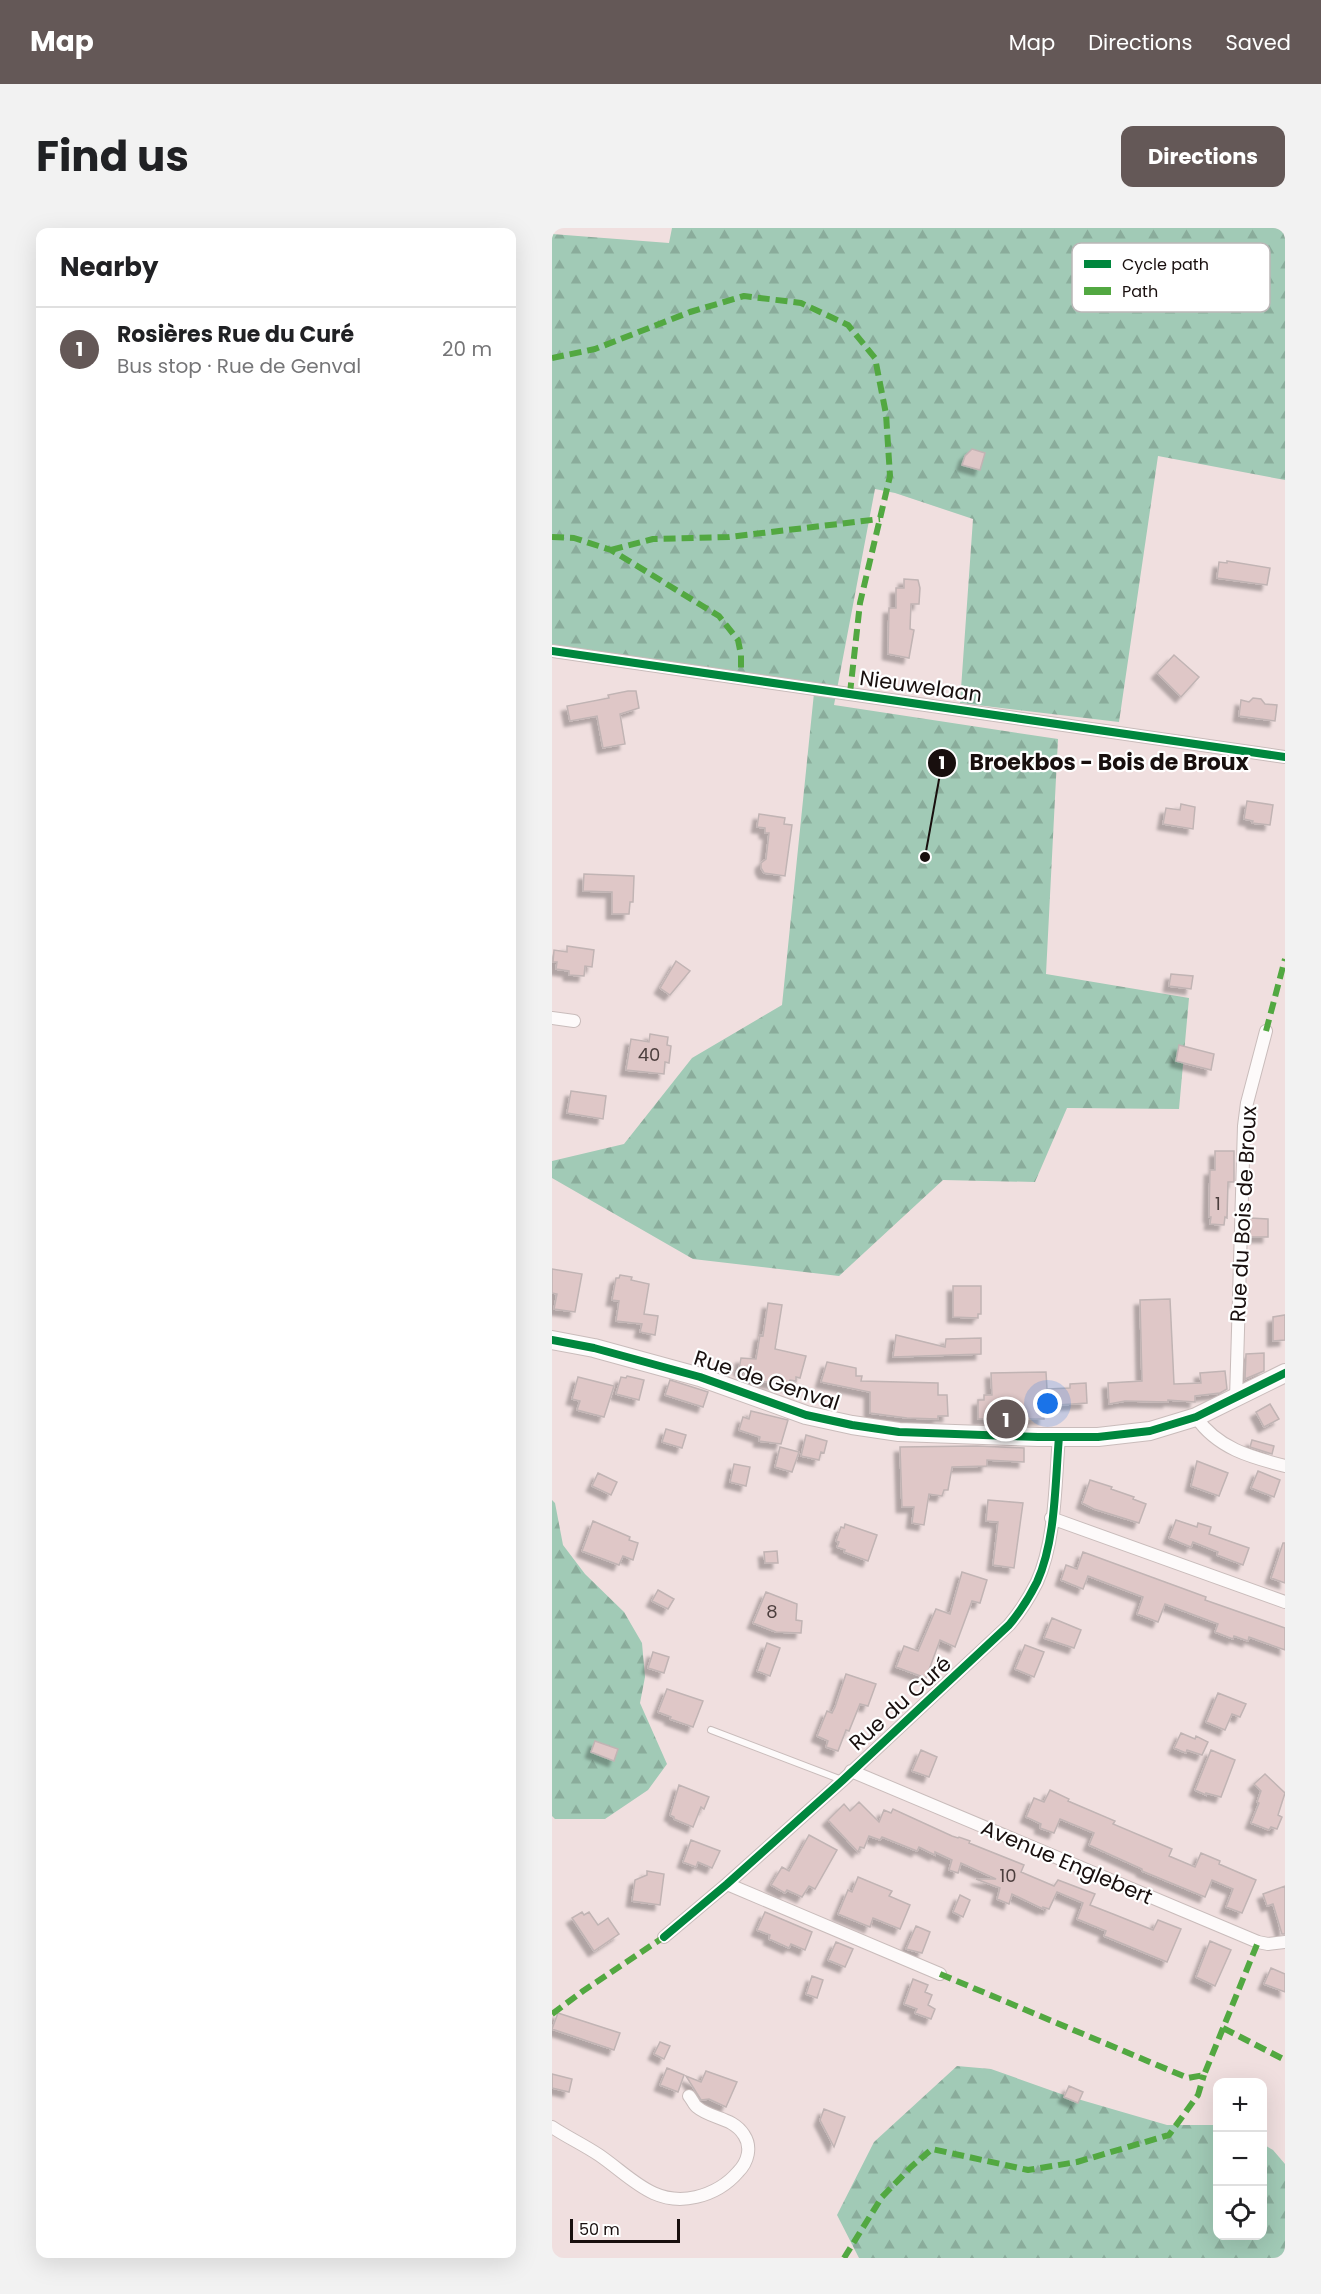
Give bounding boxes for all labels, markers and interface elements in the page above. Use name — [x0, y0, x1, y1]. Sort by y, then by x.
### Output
text: Map — [30, 22, 94, 61]
text: Map — [1009, 28, 1055, 57]
text: Directions — [1088, 28, 1192, 57]
text: Saved — [1225, 28, 1291, 57]
button: Directions — [1121, 126, 1285, 187]
text: Find us — [36, 127, 189, 186]
legend — [1072, 243, 1270, 312]
text: Nearby — [60, 249, 158, 285]
text: Cycle path — [1122, 253, 1209, 276]
text: Path — [1122, 280, 1158, 303]
text: Rosières Rue du Curé — [117, 319, 354, 350]
text: 1 — [76, 335, 83, 363]
text: 20 m — [442, 335, 492, 363]
text: Bus stop · Rue de Genval — [117, 352, 361, 380]
street label: Nieuwelaan — [858, 663, 984, 709]
callout: Broekbos - Bois de Broux — [927, 743, 1260, 783]
text: Broekbos - Bois de Broux — [969, 747, 1249, 778]
text: 1 — [939, 750, 945, 775]
house number: 40 — [638, 1042, 660, 1067]
street label: Rue du Bois de Broux — [1223, 1105, 1263, 1323]
house number: 1 — [1215, 1191, 1221, 1216]
street label: Rue de Genval — [690, 1343, 844, 1417]
your location — [1033, 1389, 1062, 1418]
pin: 1 — [986, 1396, 1026, 1442]
house number: 8 — [766, 1599, 778, 1624]
street label: Rue du Curé — [843, 1649, 957, 1757]
street label: Avenue Englebert — [977, 1813, 1157, 1911]
house number: 10 — [999, 1863, 1017, 1888]
map controls — [1213, 2078, 1267, 2240]
button: + — [1213, 2078, 1267, 2132]
button: − — [1213, 2132, 1267, 2186]
button: locate — [1213, 2186, 1267, 2240]
scale bar — [570, 2216, 680, 2244]
text: 50 m — [579, 2218, 620, 2241]

